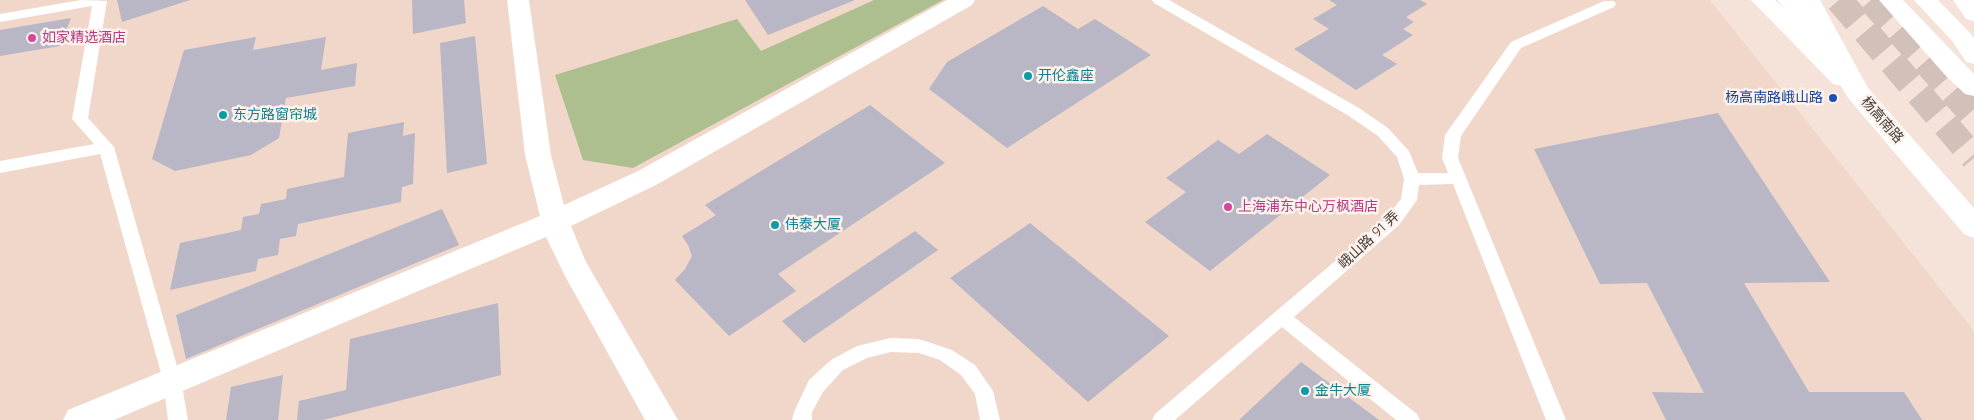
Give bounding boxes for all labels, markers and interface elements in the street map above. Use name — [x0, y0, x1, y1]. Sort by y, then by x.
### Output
place label: 如家精选酒店 — [42, 30, 126, 46]
marker: 如家精选酒店 — [26, 32, 38, 44]
place label: 开伦鑫座 — [1038, 68, 1094, 84]
marker: 开伦鑫座 — [1022, 70, 1034, 82]
place label: 杨高南路峨山路 — [1725, 90, 1823, 106]
marker: 杨高南路峨山路 — [1827, 92, 1839, 104]
street label: 杨高南路 — [1857, 93, 1907, 147]
place label: 东方路窗帘城 — [233, 107, 317, 123]
marker: 东方路窗帘城 — [217, 109, 229, 121]
place label: 上海浦东中心万枫酒店 — [1238, 199, 1378, 215]
marker: 上海浦东中心万枫酒店 — [1222, 201, 1234, 213]
street label: 峨山路 91 弄 — [1335, 208, 1403, 272]
place label: 伟泰大厦 — [785, 217, 841, 233]
marker: 伟泰大厦 — [769, 219, 781, 231]
place label: 金牛大厦 — [1315, 383, 1371, 399]
marker: 金牛大厦 — [1299, 385, 1311, 397]

